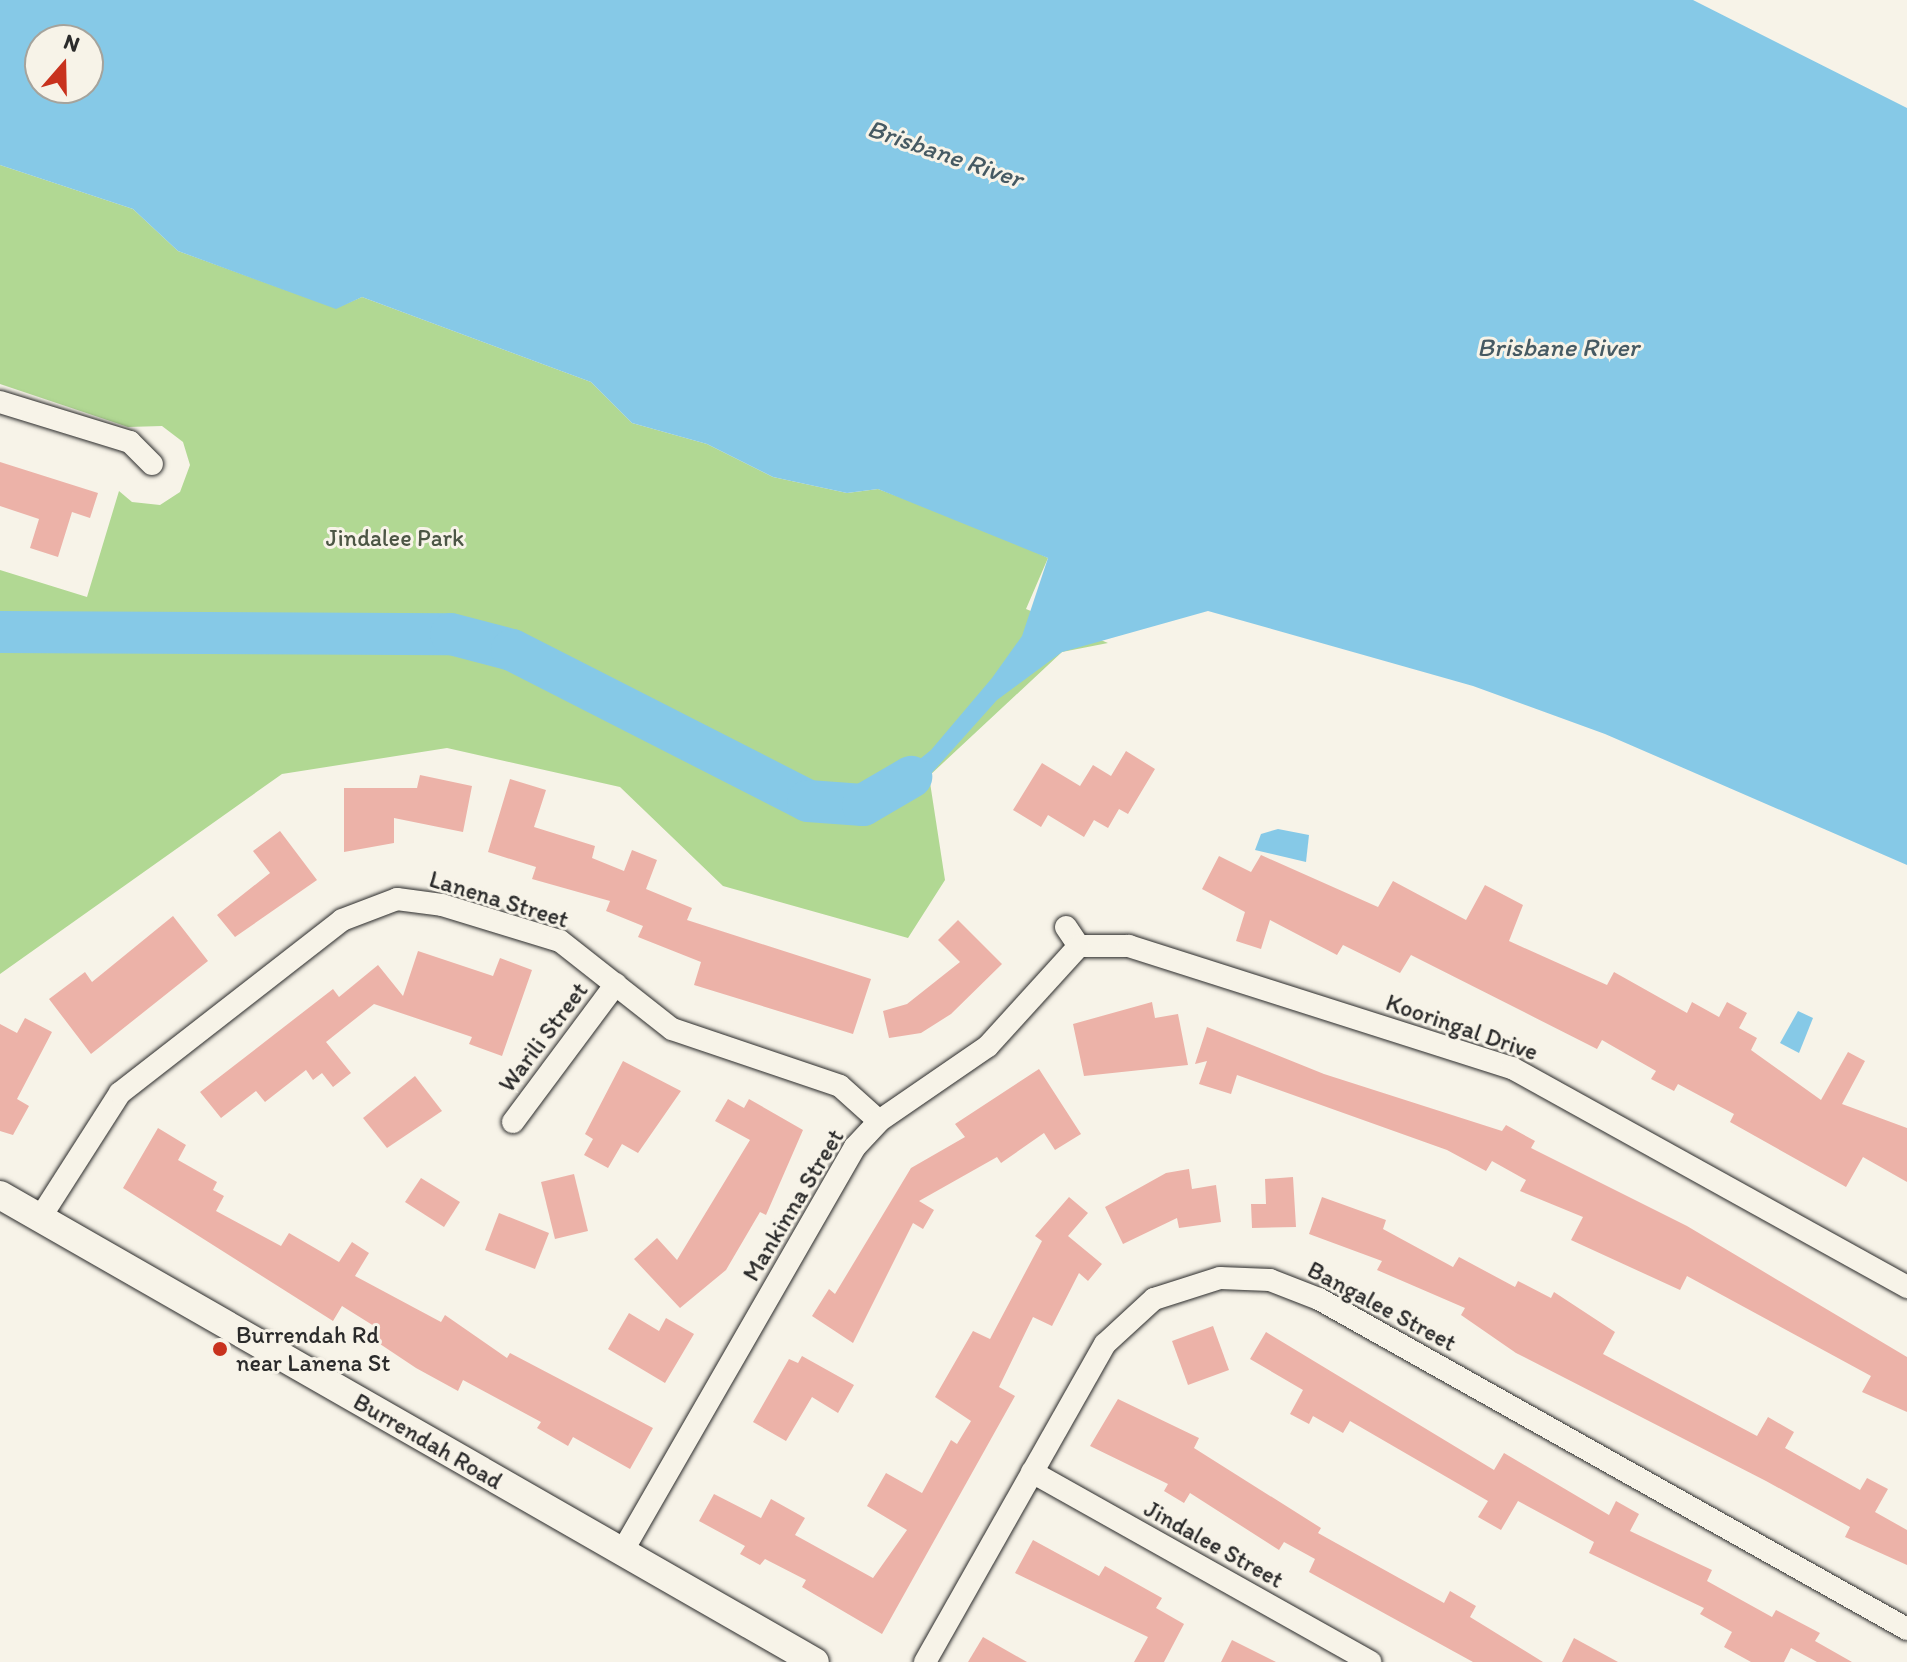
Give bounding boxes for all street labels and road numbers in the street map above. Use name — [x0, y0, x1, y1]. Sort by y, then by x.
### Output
street label: Lanena Street — [426, 864, 572, 934]
street label: Warili Street — [493, 977, 593, 1097]
street label: Kooringal Drive — [1382, 987, 1542, 1067]
street label: Mankinna Street — [736, 1124, 850, 1286]
street label: Bangalee Street — [1303, 1255, 1461, 1357]
street label: Burrendah Road — [348, 1387, 508, 1495]
street label: Jindalee Street — [1139, 1494, 1289, 1594]

